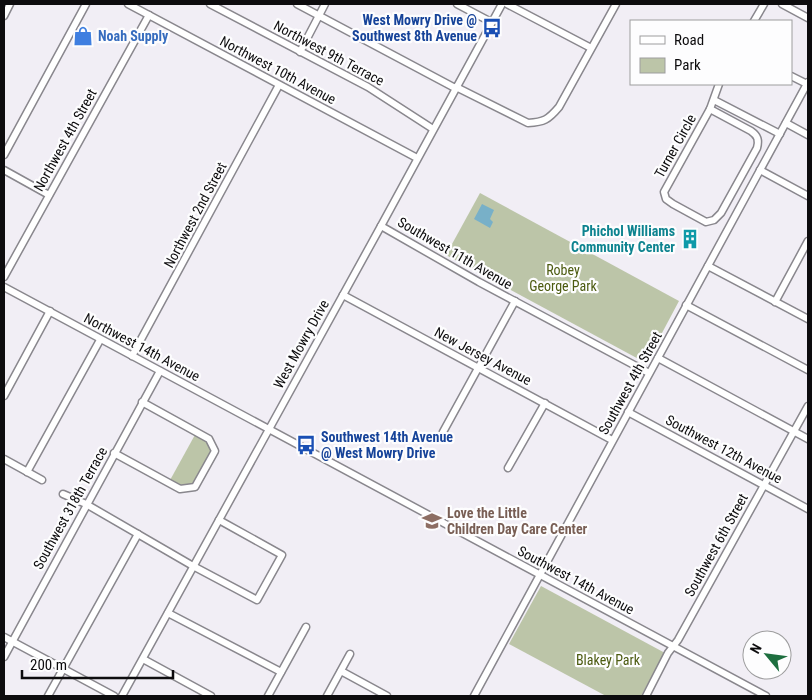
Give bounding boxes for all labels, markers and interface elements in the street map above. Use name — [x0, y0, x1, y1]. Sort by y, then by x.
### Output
place label: West Mowry Drive @ Southwest 8th Avenue — [352, 12, 477, 44]
street label: Northwest 9th Terrace — [271, 17, 387, 89]
bus stop icon: West Mowry Drive @ Southwest 8th Avenue — [481, 17, 503, 39]
legend — [630, 20, 792, 85]
shop icon: Noah Supply — [72, 25, 94, 47]
place label: Noah Supply — [98, 28, 169, 44]
text: Road — [674, 31, 704, 49]
street label: Northwest 10th Avenue — [217, 33, 339, 108]
text: Park — [674, 56, 701, 74]
street label: Northwest 4th Street — [30, 86, 100, 194]
street label: Turner Circle — [651, 111, 699, 181]
street label: Northwest 2nd Street — [160, 159, 230, 271]
street label: Southwest 11th Avenue — [395, 214, 515, 293]
place label: Phichol Williams Community Center — [571, 223, 675, 255]
building icon: Phichol Williams Community Center — [679, 228, 701, 250]
park label: Robey George Park — [529, 262, 598, 294]
street label: West Mowry Drive — [270, 297, 332, 391]
street label: Northwest 14th Avenue — [81, 310, 203, 385]
street label: New Jersey Avenue — [432, 324, 535, 388]
street label: Southwest 4th Street — [595, 329, 665, 437]
street label: Southwest 12th Avenue — [663, 412, 785, 487]
place label: Southwest 14th Avenue @ West Mowry Drive — [321, 429, 453, 461]
bus stop icon: Southwest 14th Avenue @ West Mowry Drive — [295, 434, 317, 456]
street label: Southwest 318th Terrace — [30, 444, 110, 572]
street label: Southwest 6th Street — [681, 491, 751, 599]
place label: Love the Little Children Day Care Center — [447, 505, 588, 537]
school or university icon: Love the Little Children Day Care Center — [421, 510, 443, 532]
street label: Southwest 14th Avenue — [515, 543, 637, 618]
north arrow — [742, 630, 792, 680]
text: N — [747, 641, 765, 656]
scale bar — [22, 648, 174, 680]
park label: Blakey Park — [576, 652, 641, 668]
text: 200 m — [30, 656, 67, 674]

